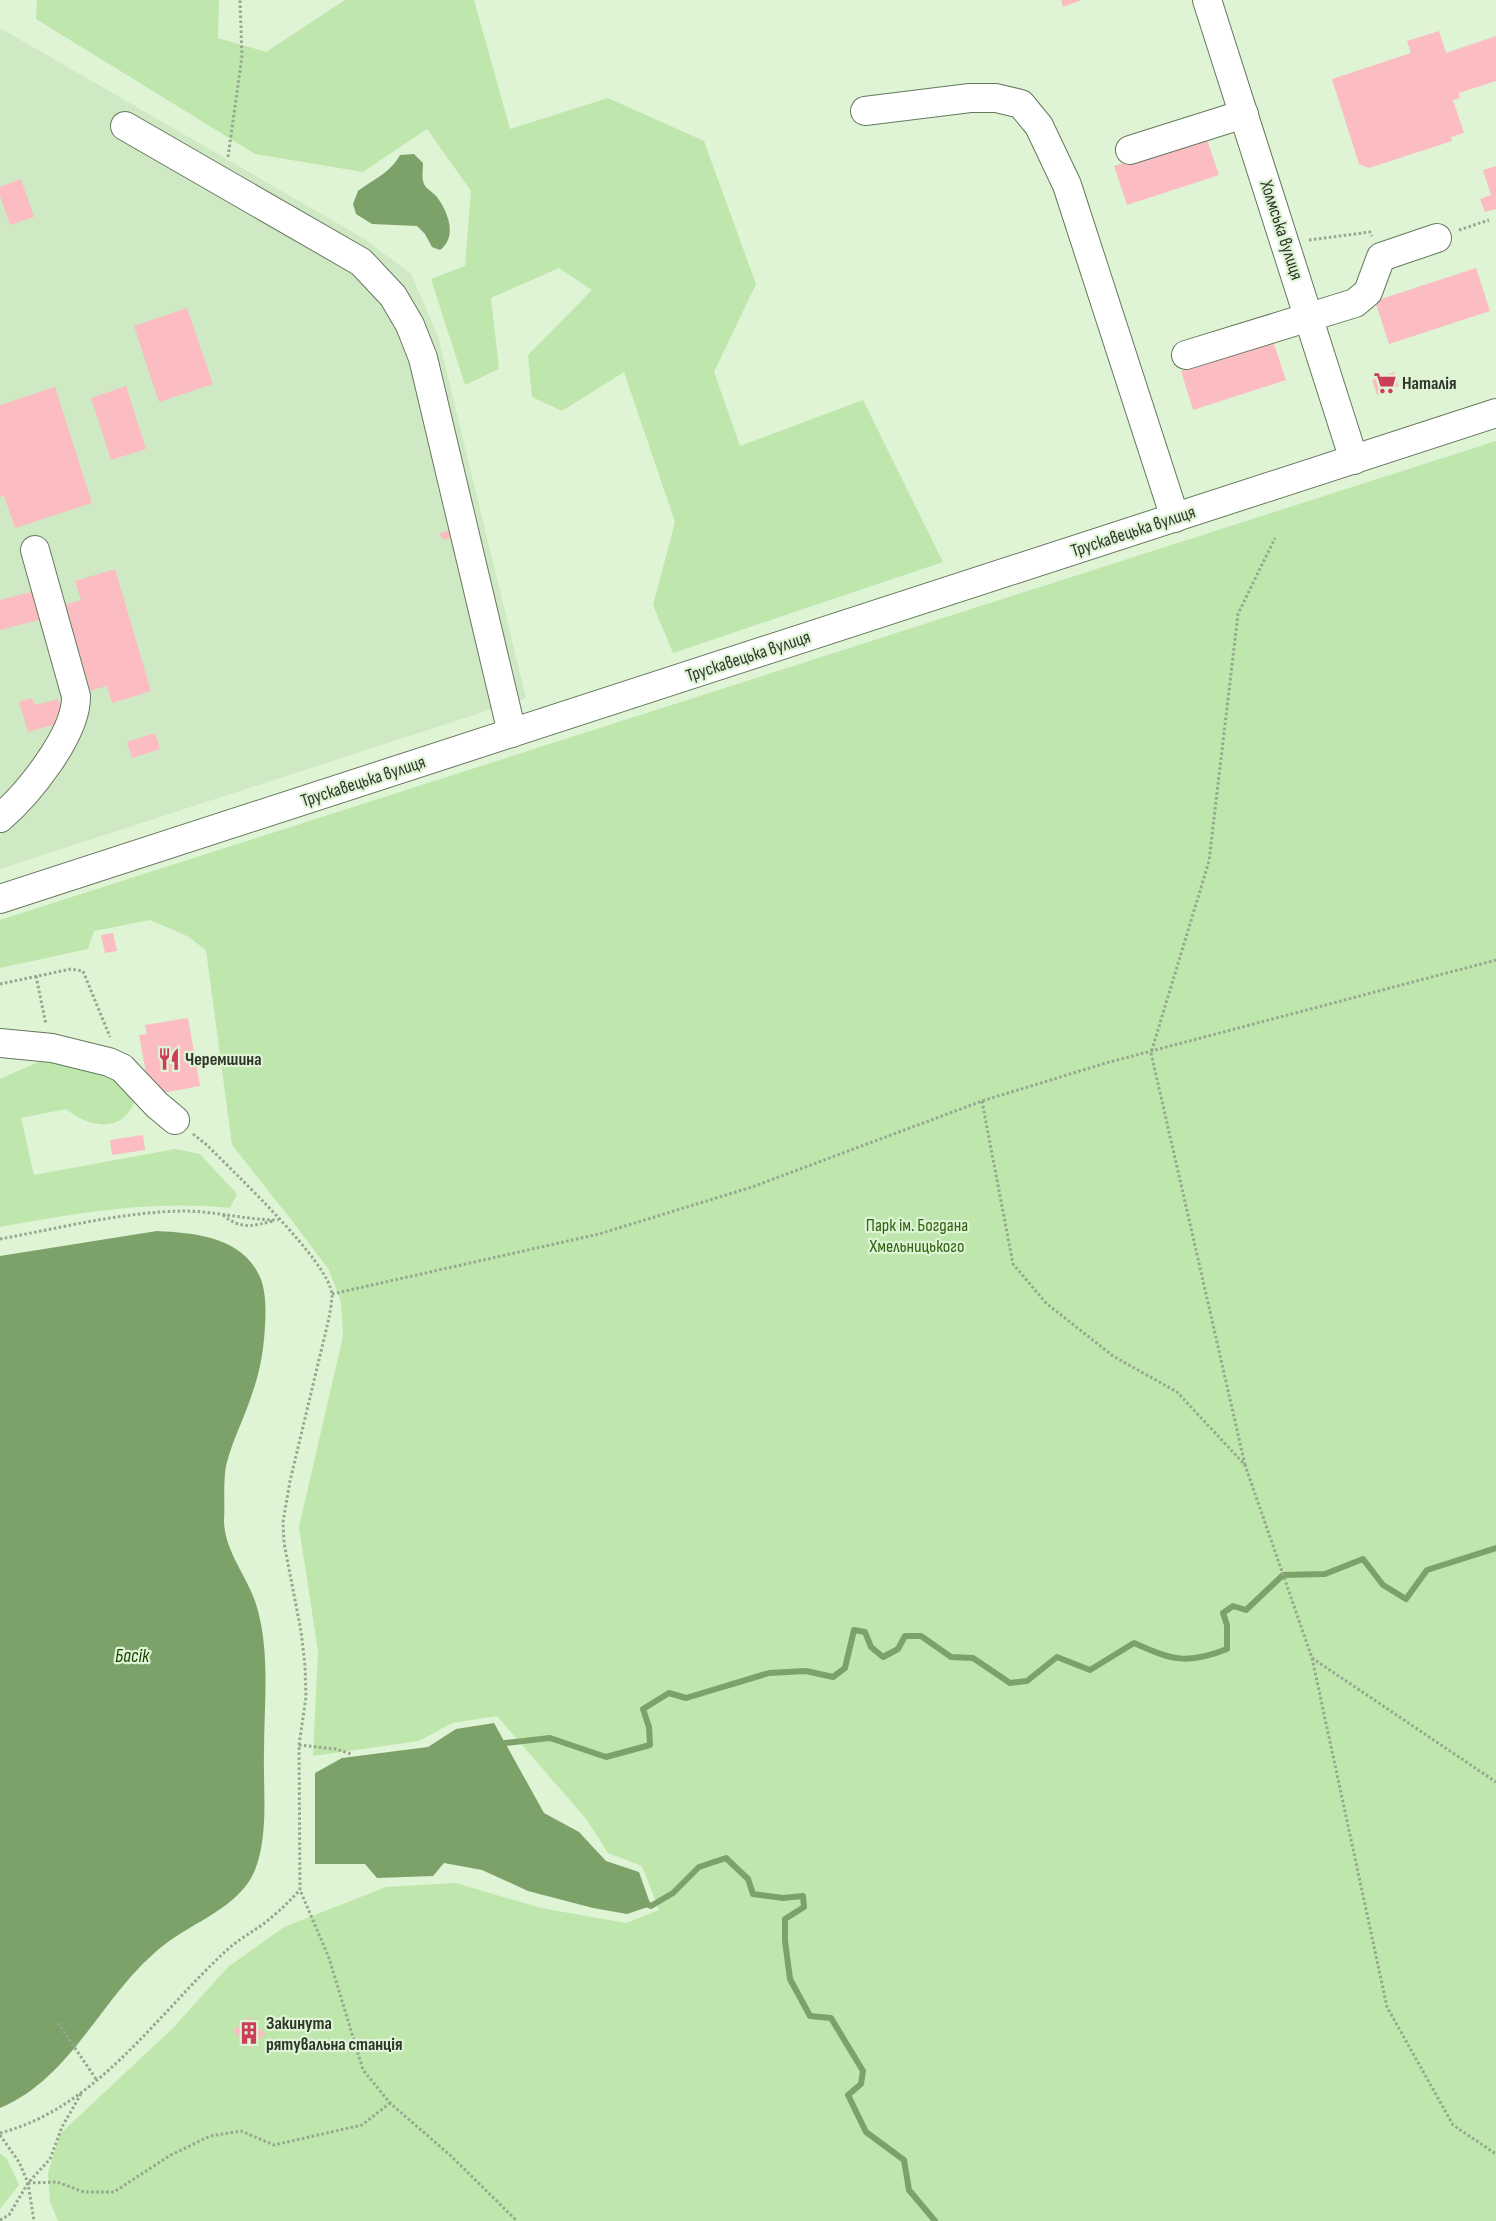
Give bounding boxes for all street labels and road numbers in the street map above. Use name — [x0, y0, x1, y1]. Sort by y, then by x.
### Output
street label: Холмська вулиця — [1255, 177, 1307, 283]
street label: Трускавецька вулиця — [1068, 501, 1198, 561]
street label: Трускавецька вулиця — [683, 626, 813, 686]
street label: Трускавецька вулиця — [298, 751, 428, 811]

